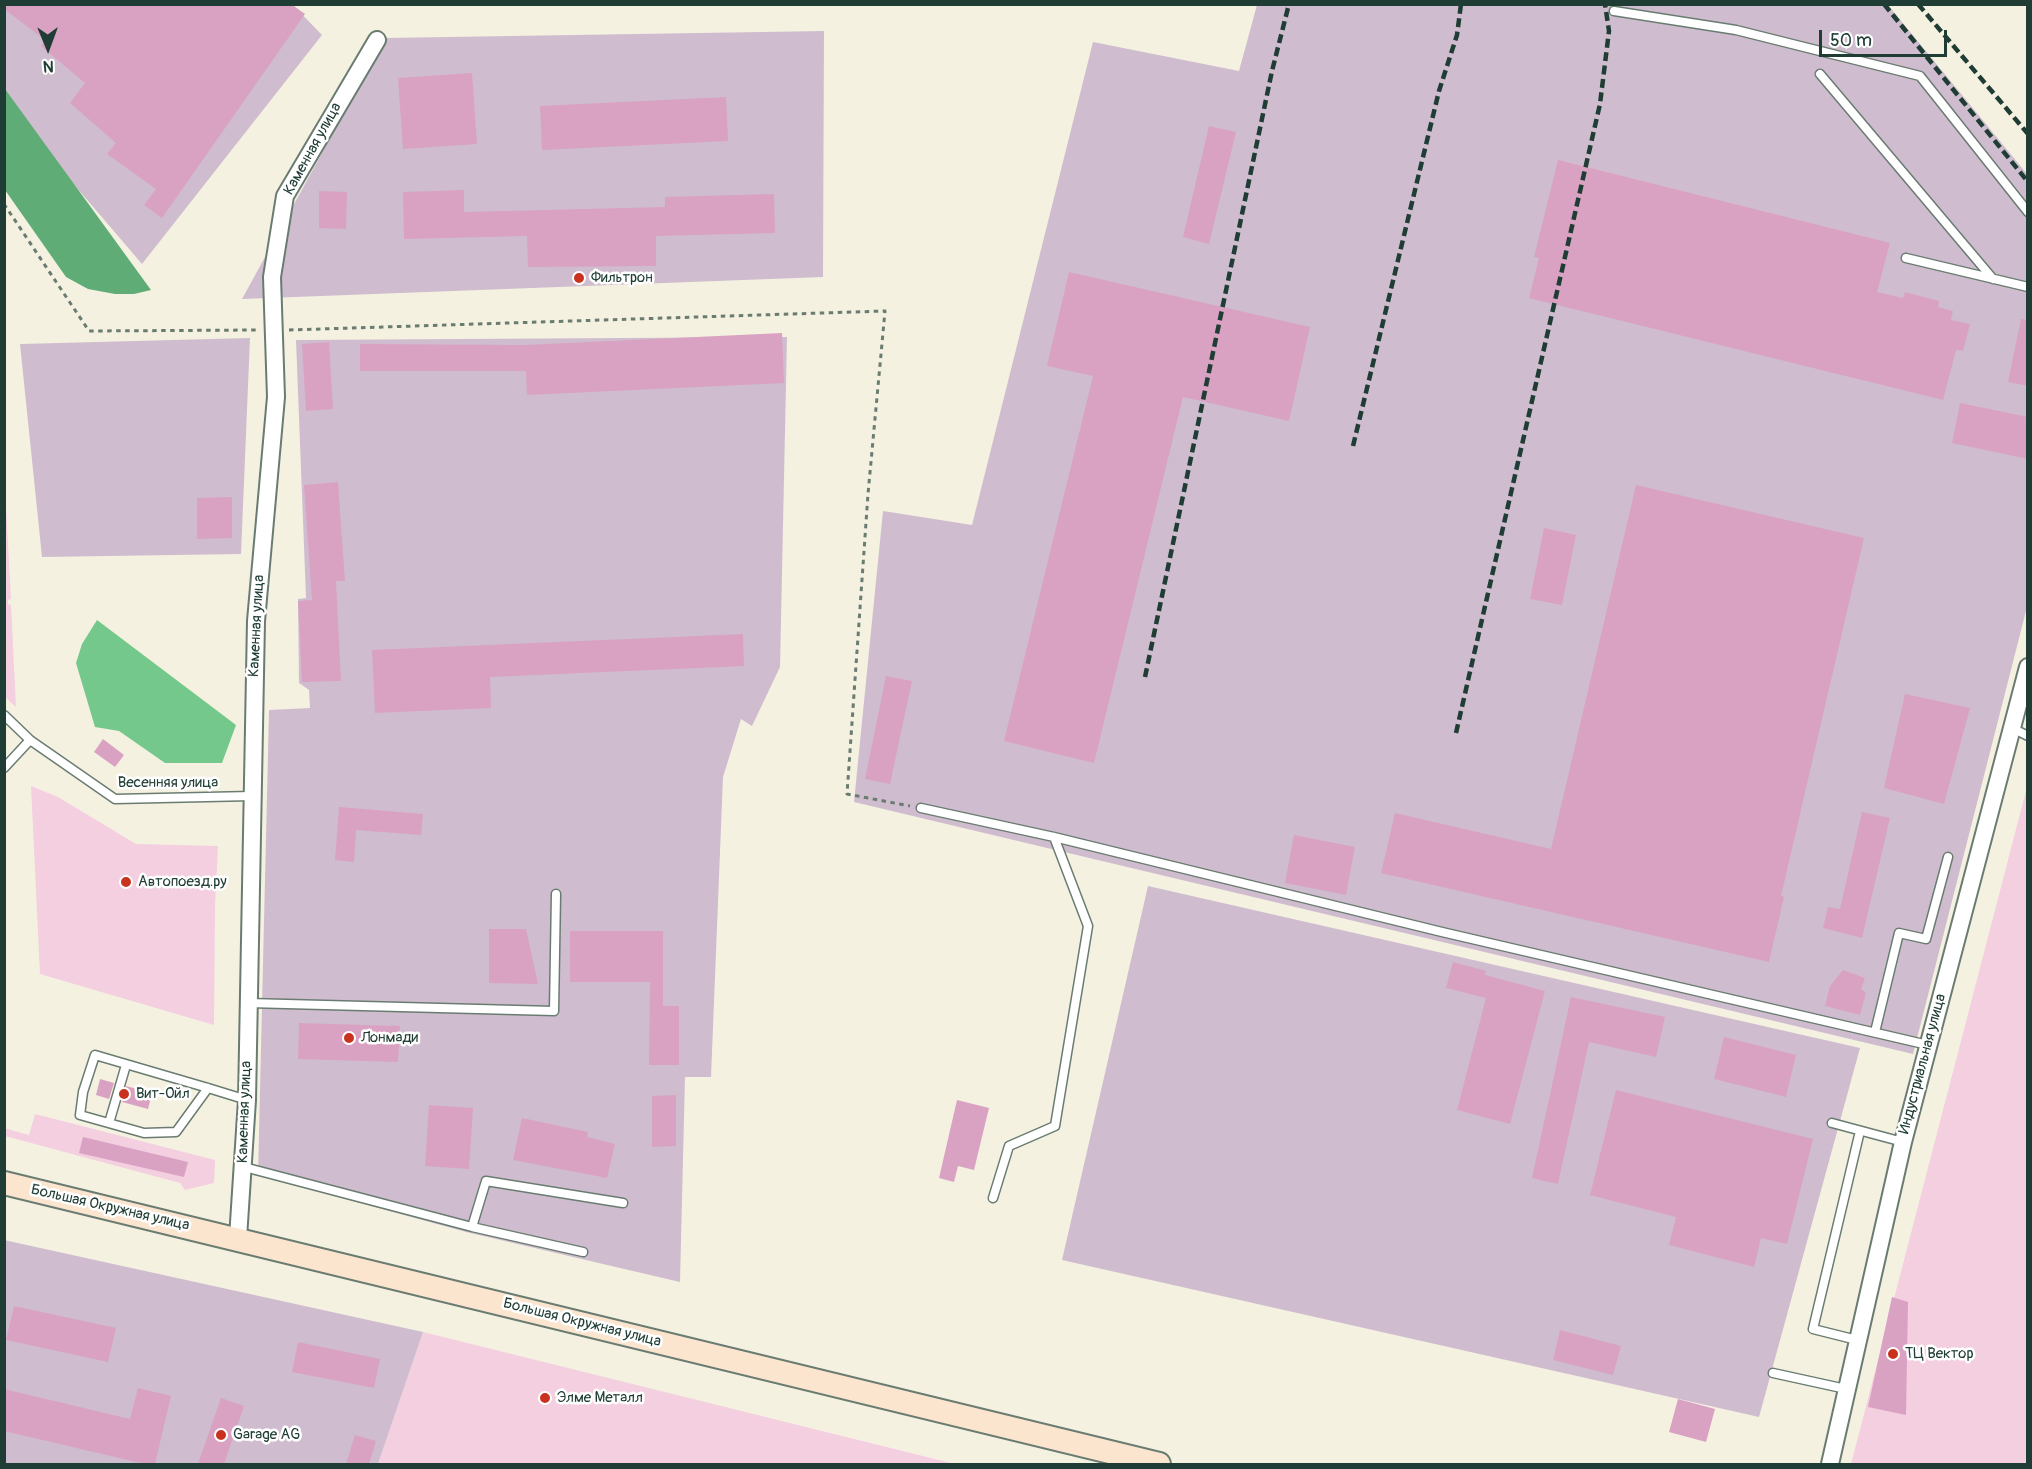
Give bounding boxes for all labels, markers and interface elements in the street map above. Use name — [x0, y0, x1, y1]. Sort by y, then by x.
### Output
north arrow — [18, 18, 78, 78]
scale bar — [1822, 18, 1950, 56]
text: 50 m — [1830, 29, 1872, 52]
text: N — [43, 56, 54, 76]
street label: Каменная улица — [280, 100, 346, 198]
place label: Фильтрон — [591, 269, 653, 287]
marker: Фильтрон — [572, 271, 586, 285]
street label: Каменная улица — [245, 574, 269, 678]
street label: Весенняя улица — [118, 774, 218, 792]
place label: Автопоезд.ру — [138, 873, 227, 891]
marker: Автопоезд.ру — [119, 875, 133, 889]
street label: Индустриальная улица — [1896, 992, 1950, 1136]
place label: Лонмади — [361, 1029, 418, 1047]
marker: Лонмади — [342, 1031, 356, 1045]
street label: Каменная улица — [234, 1060, 256, 1164]
place label: Вит-Ойл — [136, 1085, 190, 1103]
marker: Вит-Ойл — [117, 1087, 131, 1101]
street label: Большая Окружная улица — [29, 1181, 191, 1235]
street label: Большая Окружная улица — [501, 1295, 663, 1351]
place label: ТЦ Вектор — [1905, 1345, 1974, 1363]
marker: ТЦ Вектор — [1886, 1347, 1900, 1361]
place label: Элме Металл — [557, 1389, 643, 1407]
marker: Элме Металл — [538, 1391, 552, 1405]
place label: Garage AG — [233, 1426, 300, 1444]
marker: Garage AG — [214, 1428, 228, 1442]

